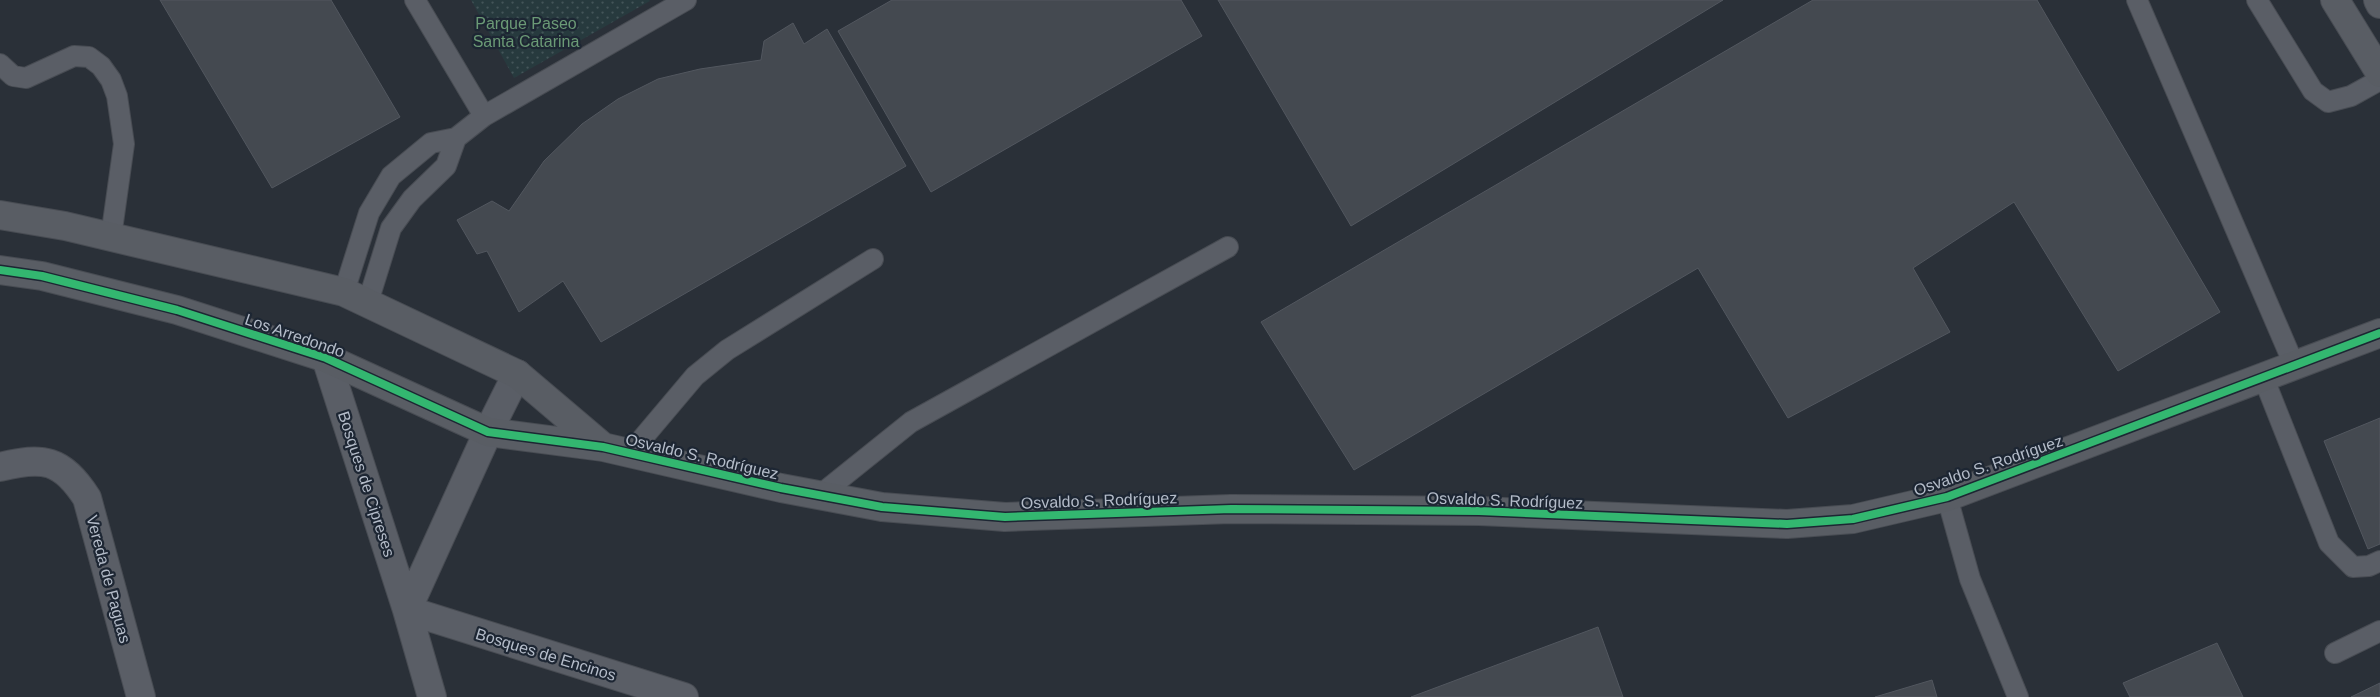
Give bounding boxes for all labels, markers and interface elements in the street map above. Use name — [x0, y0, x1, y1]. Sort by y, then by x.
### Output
park label: Parque Paseo Santa Catarina — [473, 15, 579, 50]
street label: Los Arredondo — [243, 310, 347, 360]
street label: Bosques de Cipreses — [335, 409, 398, 559]
street label: Osvaldo S. Rodríguez — [624, 431, 780, 482]
street label: Osvaldo S. Rodríguez — [1911, 432, 2065, 499]
street label: Osvaldo S. Rodríguez — [1021, 489, 1178, 512]
street label: Osvaldo S. Rodríguez — [1426, 489, 1583, 512]
street label: Vereda de Paguas — [83, 513, 134, 645]
street label: Bosques de Encinos — [474, 625, 618, 684]

